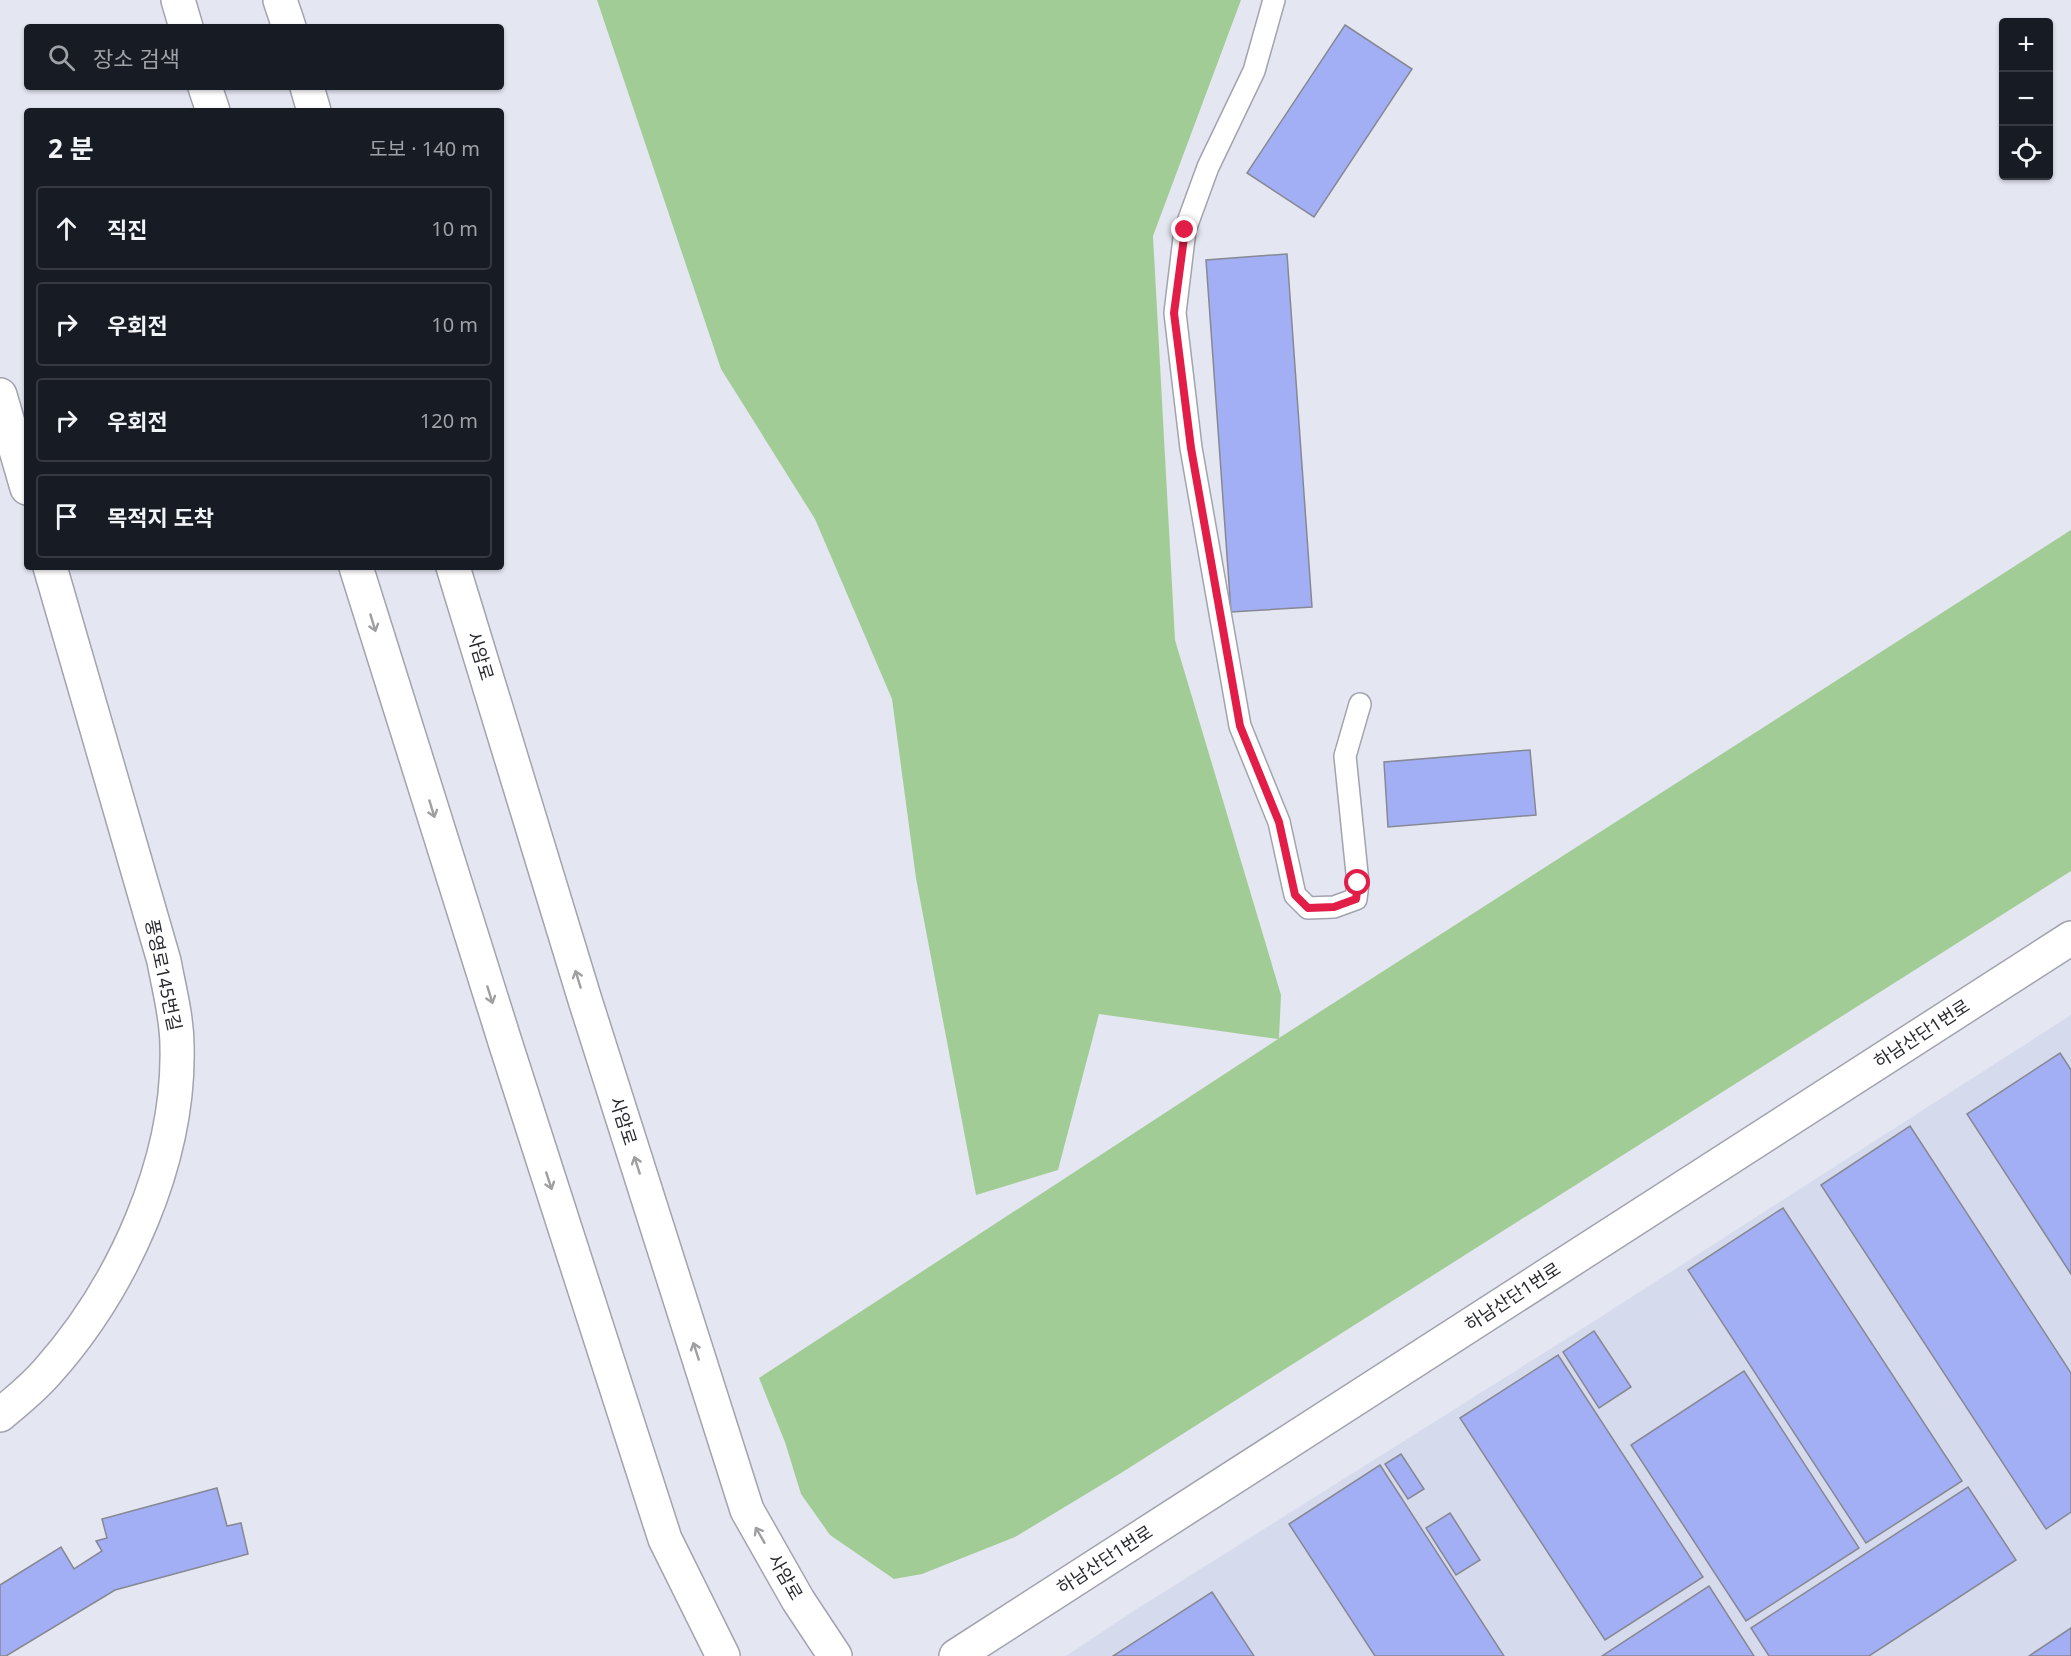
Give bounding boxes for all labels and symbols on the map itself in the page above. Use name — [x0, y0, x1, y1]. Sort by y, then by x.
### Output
route end — [1171, 216, 1197, 242]
one-way arrow — [368, 613, 379, 632]
street label: 사암로 — [462, 628, 500, 683]
one-way arrow — [427, 799, 438, 818]
route start — [1344, 869, 1370, 895]
street label: 풍영로145번길 — [140, 917, 188, 1033]
one-way arrow — [572, 970, 583, 989]
one-way arrow — [485, 985, 496, 1004]
street label: 하남산단1번로 — [1869, 993, 1974, 1073]
street label: 사암로 — [605, 1093, 643, 1148]
one-way arrow — [631, 1156, 642, 1175]
one-way arrow — [545, 1171, 556, 1190]
street label: 하남산단1번로 — [1460, 1256, 1565, 1336]
one-way arrow — [690, 1342, 701, 1361]
street label: 하남산단1번로 — [1052, 1519, 1157, 1599]
one-way arrow — [754, 1527, 766, 1544]
street label: 사암로 — [763, 1549, 809, 1604]

